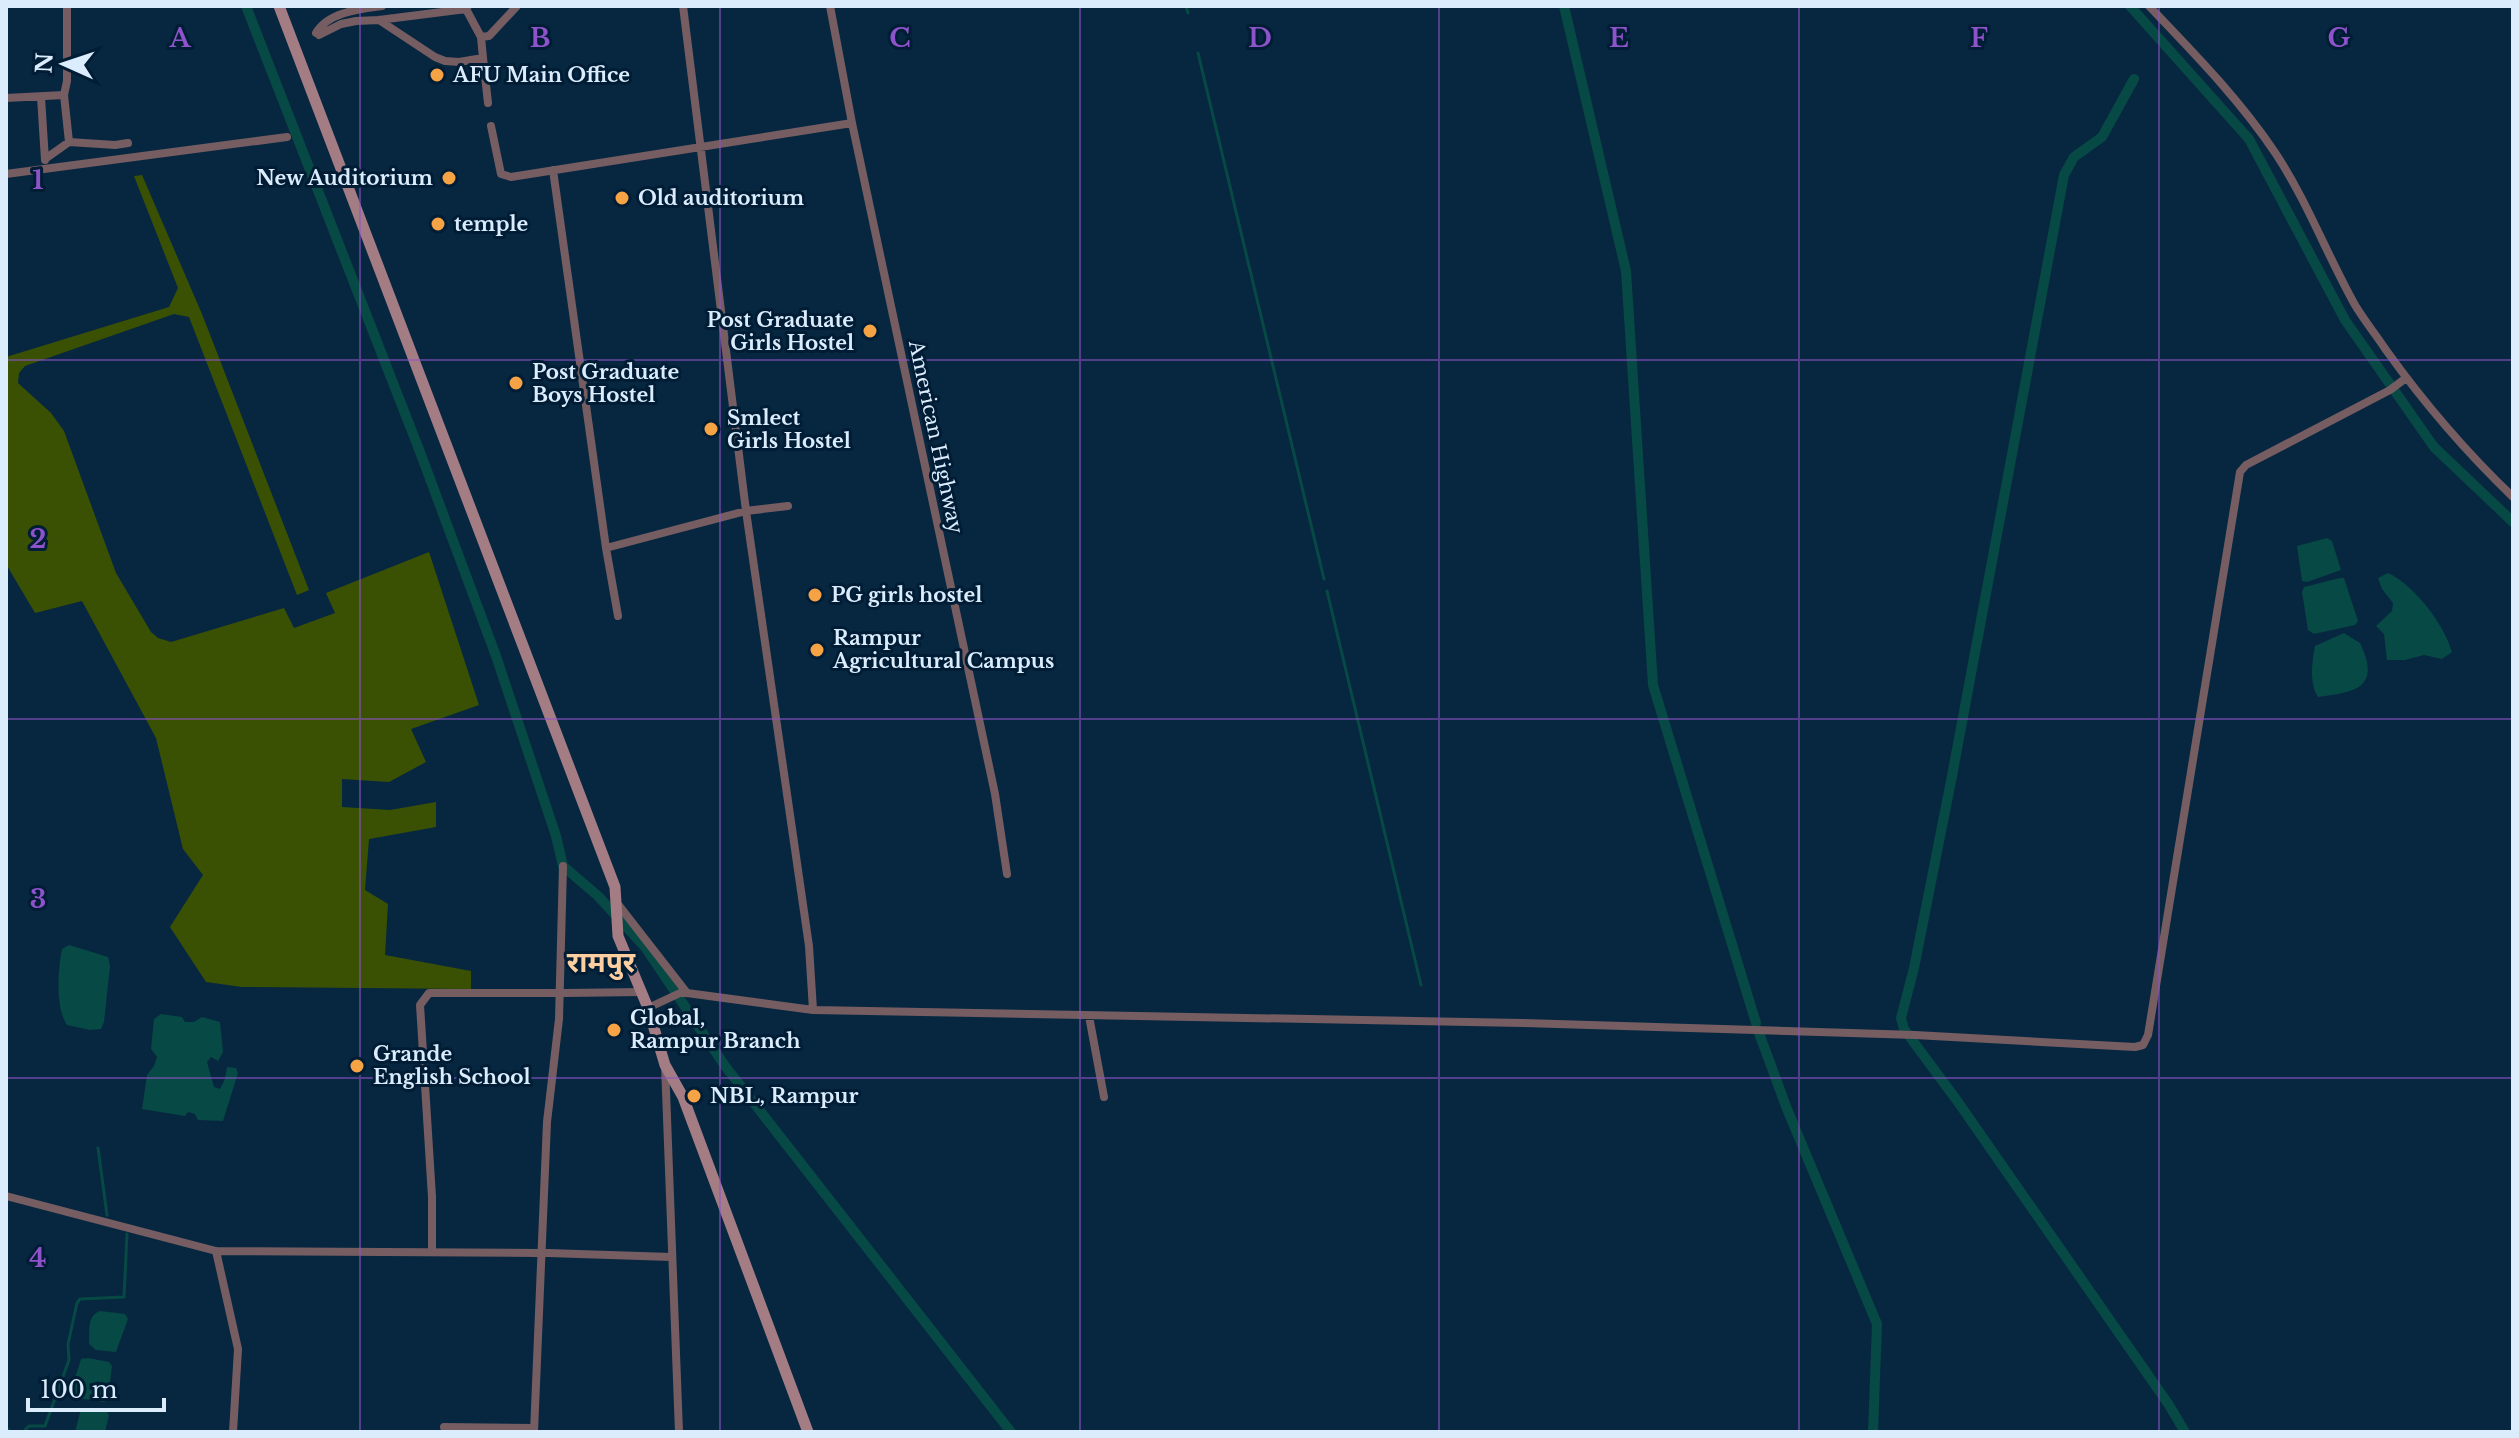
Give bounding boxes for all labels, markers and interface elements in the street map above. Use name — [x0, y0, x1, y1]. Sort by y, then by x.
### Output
text: A — [168, 22, 191, 54]
text: B — [530, 22, 550, 54]
text: C — [889, 22, 911, 54]
text: D — [1248, 22, 1272, 54]
text: E — [1609, 22, 1629, 54]
text: F — [1970, 22, 1988, 54]
text: G — [2328, 22, 2351, 54]
north arrow — [24, 24, 104, 104]
text: N — [31, 52, 59, 74]
place label: AFU Main Office — [452, 63, 630, 87]
marker: AFU Main Office — [428, 66, 446, 84]
text: 1 — [32, 164, 44, 196]
place label: New Auditorium — [256, 166, 433, 190]
marker: New Auditorium — [440, 169, 458, 187]
place label: Old auditorium — [638, 186, 804, 210]
marker: Old auditorium — [613, 189, 631, 207]
place label: temple — [454, 212, 528, 236]
marker: temple — [429, 215, 447, 233]
place label: Post Graduate Girls Hostel — [707, 308, 854, 355]
marker: Post Graduate Girls Hostel — [861, 322, 879, 340]
street label: American Highway — [904, 337, 968, 536]
place label: Post Graduate Boys Hostel — [532, 360, 679, 407]
marker: Post Graduate Boys Hostel — [507, 374, 525, 392]
place label: Smlect Girls Hostel — [727, 406, 851, 453]
marker: Smlect Girls Hostel — [702, 420, 720, 438]
text: 2 — [30, 523, 46, 555]
place label: PG girls hostel — [831, 583, 982, 607]
marker: PG girls hostel — [806, 586, 824, 604]
place label: Rampur Agricultural Campus — [832, 626, 1054, 673]
marker: Rampur Agricultural Campus — [808, 641, 826, 659]
text: 3 — [30, 883, 46, 915]
district label: रामपुर — [567, 945, 636, 980]
place label: Global, Rampur Branch — [630, 1006, 801, 1053]
marker: Global, Rampur Branch — [605, 1021, 623, 1039]
place label: Grande English School — [373, 1042, 531, 1089]
marker: Grande English School — [348, 1057, 366, 1075]
place label: NBL, Rampur — [710, 1084, 858, 1108]
marker: NBL, Rampur — [685, 1087, 703, 1105]
text: 4 — [29, 1242, 47, 1274]
scale bar — [28, 1362, 164, 1412]
text: 100 m — [40, 1375, 118, 1404]

